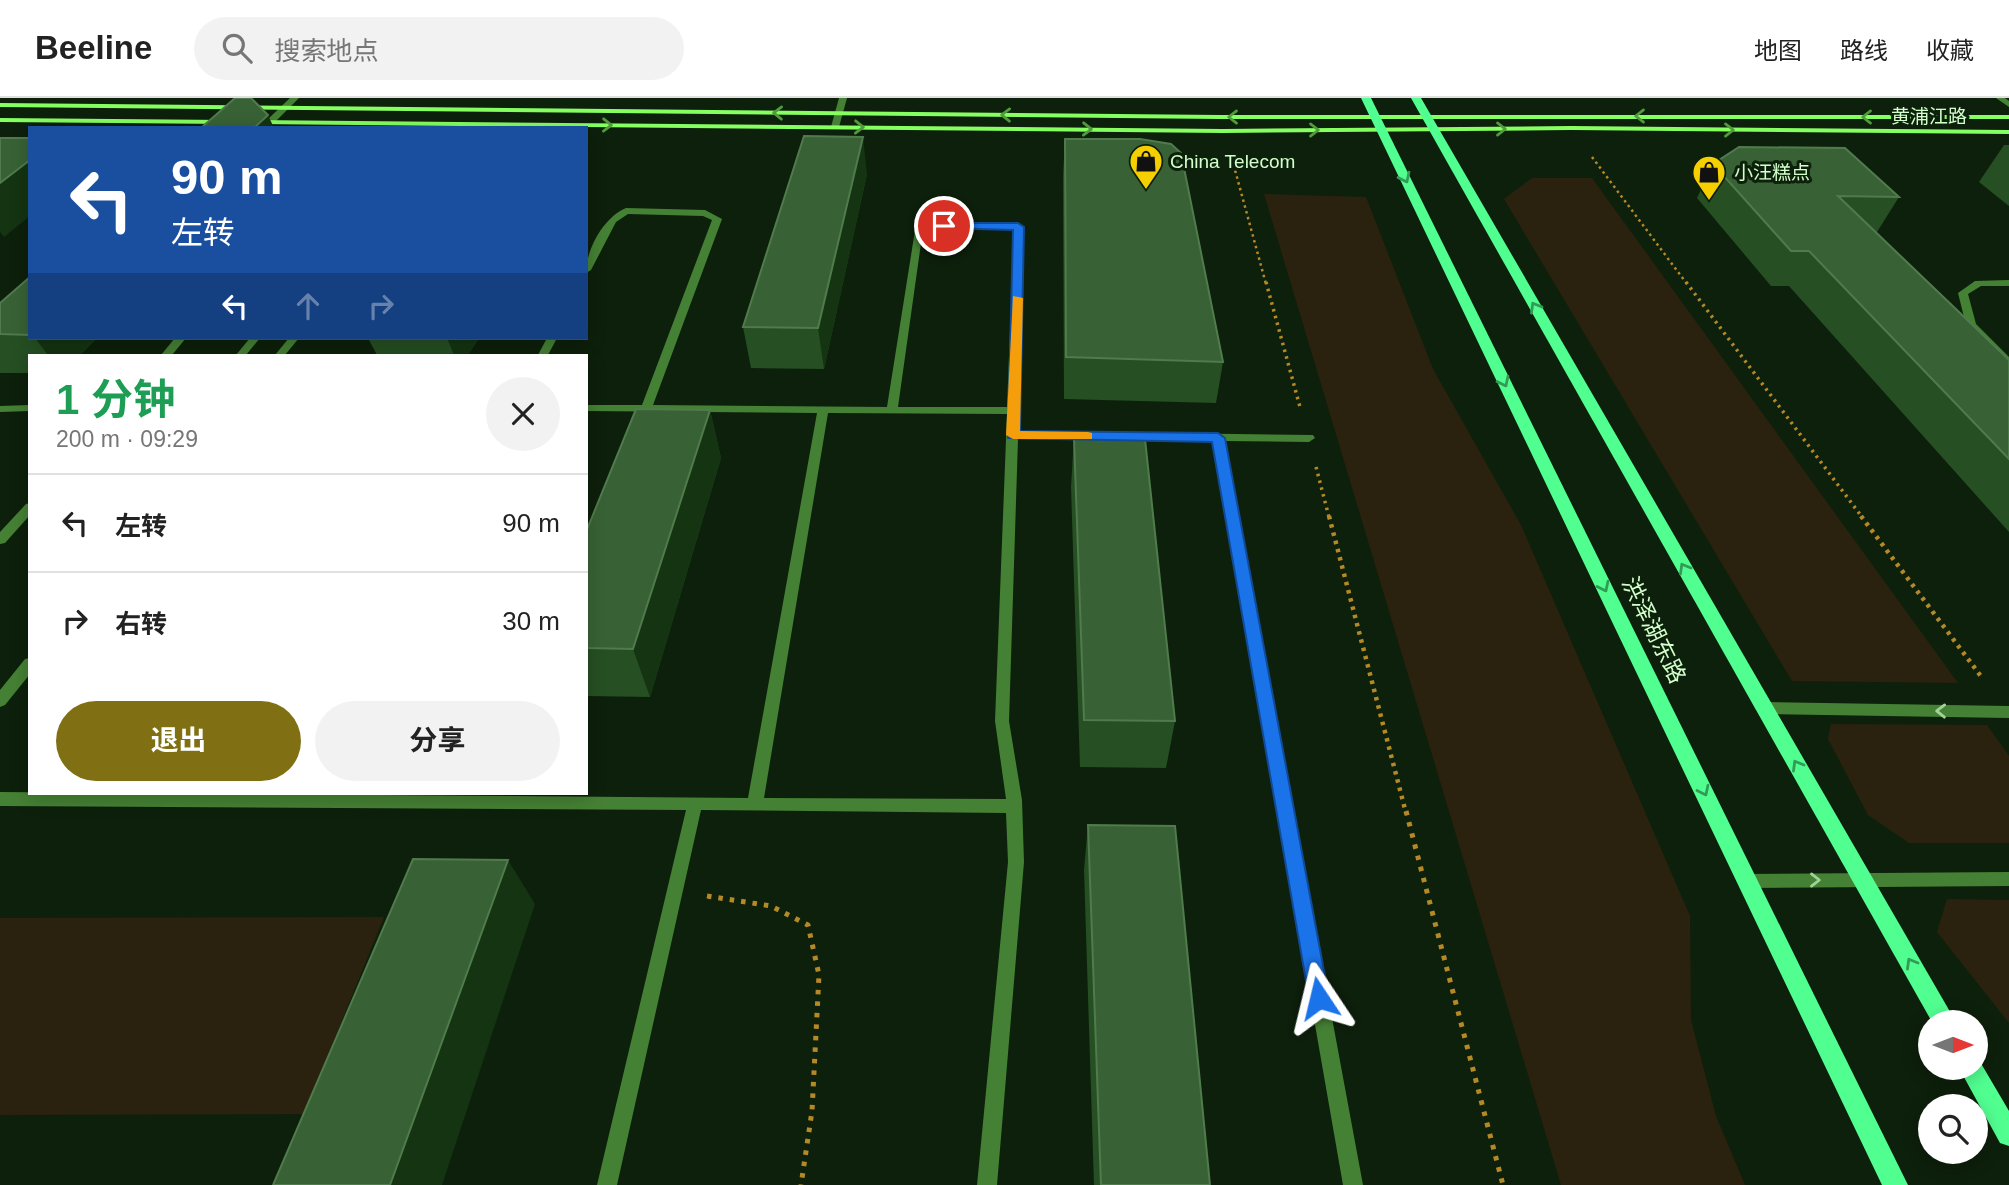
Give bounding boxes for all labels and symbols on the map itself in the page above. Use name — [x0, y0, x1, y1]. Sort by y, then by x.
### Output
one-way arrow — [773, 105, 784, 120]
street label: 黄浦江路 — [1891, 106, 1967, 127]
one-way arrow — [1000, 107, 1011, 123]
one-way arrow — [1634, 108, 1645, 124]
one-way arrow — [1228, 109, 1238, 125]
one-way arrow — [1862, 109, 1872, 125]
one-way arrow — [602, 117, 613, 133]
one-way arrow — [854, 119, 865, 135]
one-way arrow — [1082, 121, 1092, 137]
one-way arrow — [1496, 121, 1507, 137]
one-way arrow — [1309, 122, 1320, 138]
one-way arrow — [1724, 122, 1734, 138]
shop icon: China Telecom — [1127, 142, 1165, 191]
place label: China Telecom — [1170, 151, 1295, 172]
shop icon: 小汪糕点 — [1690, 153, 1728, 202]
place label: 小汪糕点 — [1734, 162, 1810, 183]
one-way arrow — [1397, 171, 1411, 183]
pin — [914, 196, 974, 256]
one-way arrow — [1530, 302, 1543, 314]
one-way arrow — [1496, 375, 1510, 387]
one-way arrow — [1679, 563, 1692, 575]
street label: 洪泽湖东路 — [1617, 573, 1691, 687]
one-way arrow — [1596, 580, 1610, 592]
one-way arrow — [1935, 703, 1946, 719]
one-way arrow — [1793, 760, 1806, 773]
one-way arrow — [1695, 784, 1709, 796]
one-way arrow — [1811, 872, 1821, 888]
one-way arrow — [1906, 957, 1919, 970]
position arrow — [1282, 961, 1356, 1035]
north arrow — [1918, 1010, 1988, 1080]

